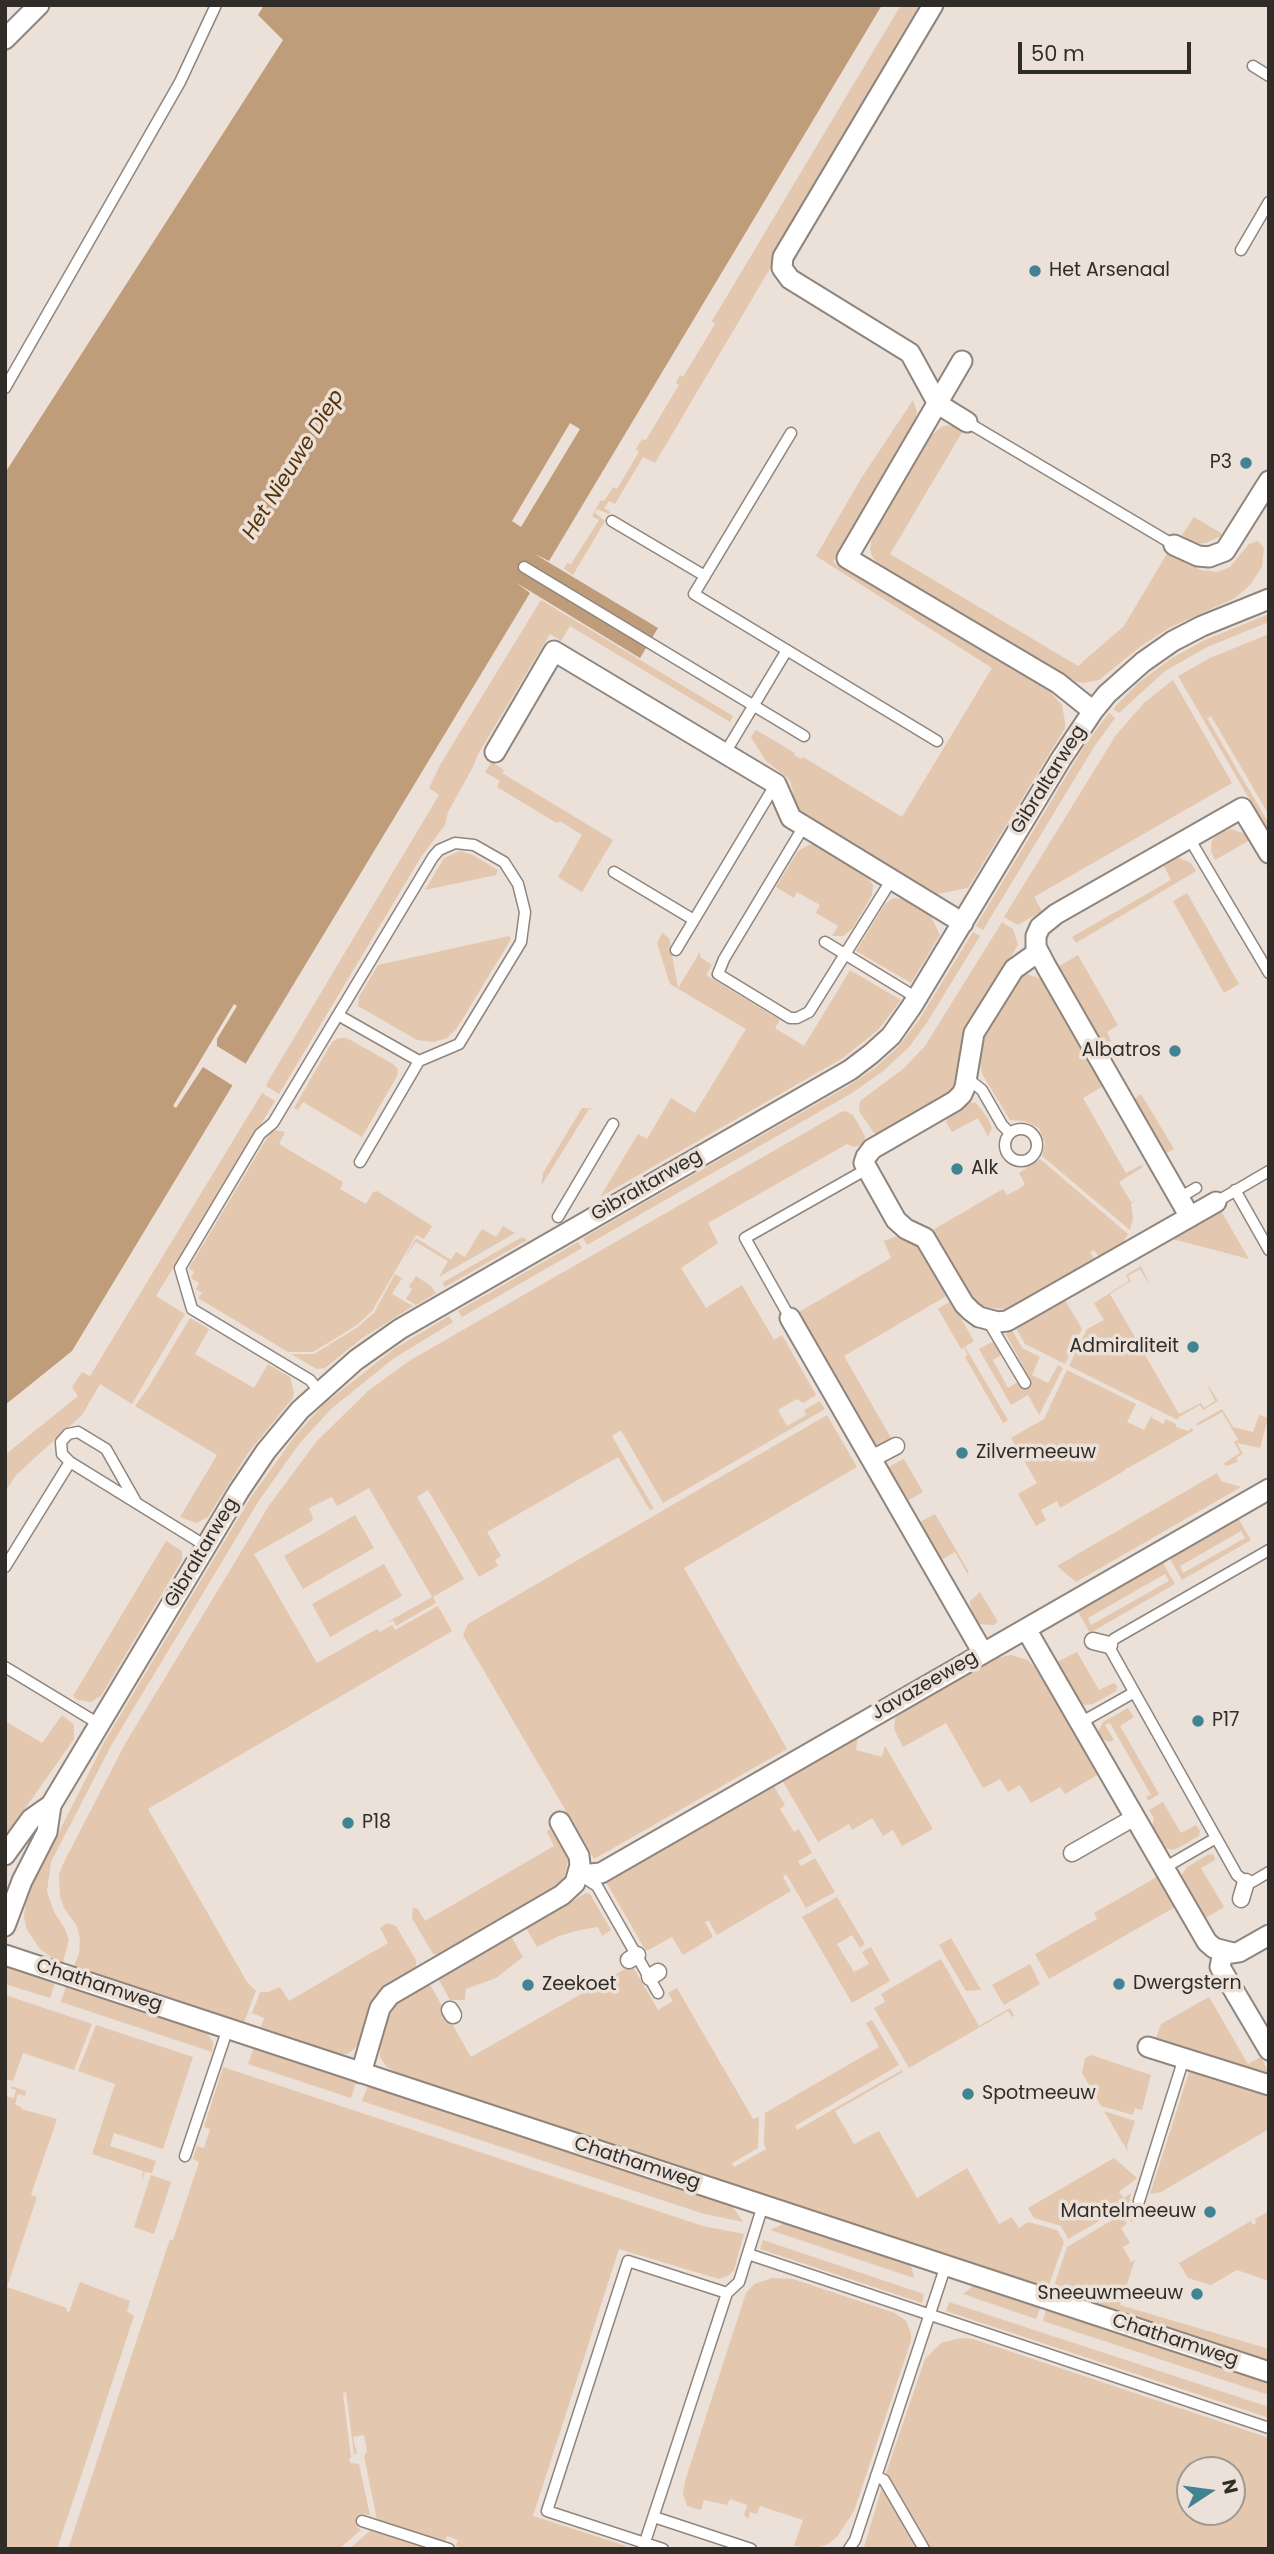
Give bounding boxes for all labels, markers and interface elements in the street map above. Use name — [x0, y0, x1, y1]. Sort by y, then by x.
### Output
scale bar — [1022, 28, 1195, 72]
text: 50 m — [1031, 39, 1085, 68]
place label: Het Arsenaal — [1049, 260, 1170, 282]
marker: Het Arsenaal — [1027, 263, 1043, 279]
water label: Het Nieuwe Diep — [238, 386, 350, 544]
place label: P3 — [1210, 452, 1232, 474]
marker: P3 — [1238, 455, 1254, 471]
street label: Gibraltarweg — [1006, 721, 1092, 839]
place label: Albatros — [1082, 1040, 1161, 1062]
marker: Albatros — [1167, 1043, 1183, 1059]
street label: Gibraltarweg — [588, 1145, 706, 1227]
place label: Alk — [971, 1158, 998, 1180]
marker: Alk — [949, 1161, 965, 1177]
place label: Admiraliteit — [1070, 1336, 1179, 1358]
marker: Admiraliteit — [1185, 1339, 1201, 1355]
place label: Zilvermeeuw — [976, 1442, 1096, 1464]
marker: Zilvermeeuw — [954, 1445, 970, 1461]
street label: Gibraltarweg — [160, 1494, 244, 1612]
street label: Javazeeweg — [868, 1646, 982, 1726]
place label: P17 — [1212, 1710, 1239, 1732]
marker: P17 — [1190, 1713, 1206, 1729]
place label: P18 — [362, 1812, 391, 1834]
marker: P18 — [340, 1815, 356, 1831]
street label: Chathamweg — [33, 1955, 165, 2017]
place label: Dwergstern — [1133, 1973, 1242, 1995]
place label: Zeekoet — [542, 1974, 616, 1996]
marker: Dwergstern — [1111, 1976, 1127, 1992]
marker: Zeekoet — [520, 1977, 536, 1993]
place label: Spotmeeuw — [982, 2083, 1096, 2105]
marker: Spotmeeuw — [960, 2086, 976, 2102]
street label: Chathamweg — [571, 2133, 703, 2195]
place label: Mantelmeeuw — [1060, 2201, 1196, 2223]
marker: Mantelmeeuw — [1202, 2204, 1218, 2220]
place label: Sneeuwmeeuw — [1038, 2283, 1183, 2305]
marker: Sneeuwmeeuw — [1189, 2286, 1205, 2302]
street label: Chathamweg — [1109, 2310, 1241, 2372]
north arrow — [1176, 2456, 1246, 2526]
text: N — [1215, 2477, 1245, 2497]

